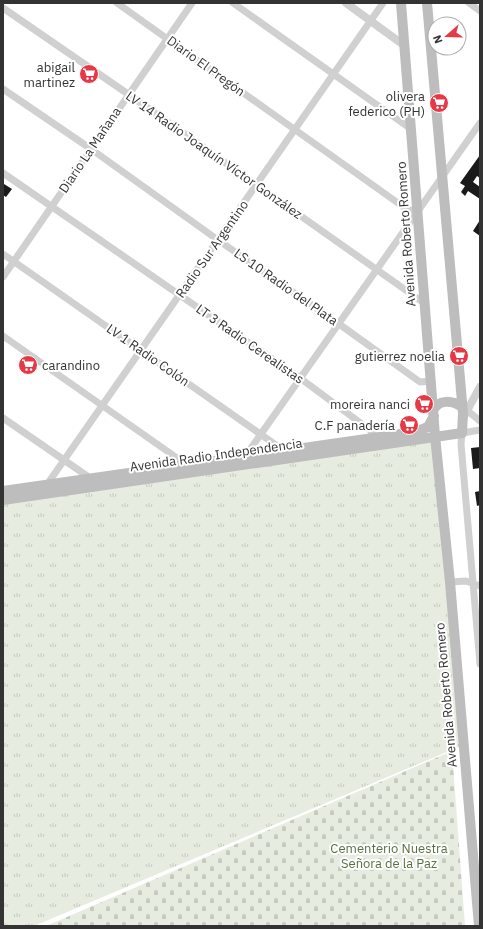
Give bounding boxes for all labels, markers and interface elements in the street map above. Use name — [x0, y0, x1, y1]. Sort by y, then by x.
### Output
north arrow — [427, 16, 467, 56]
street label: Diario El Pregón — [164, 32, 248, 100]
text: N — [430, 33, 446, 46]
place label: abigail martinez — [24, 59, 75, 91]
supermarket icon: abigail martinez — [78, 63, 100, 85]
street label: LV 14 Radio Joaquín Víctor González — [122, 87, 306, 223]
place label: olivera federico (PH) — [348, 88, 425, 120]
supermarket icon: olivera federico (PH) — [428, 92, 450, 114]
street label: Diario La Mañana — [55, 104, 125, 196]
street label: Avenida Roberto Romero — [392, 161, 420, 307]
street label: Radio Sur Argentino — [172, 197, 252, 301]
street label: LS 10 Radio del Plata — [231, 245, 341, 329]
street label: LT 3 Radio Cerealistas — [193, 300, 307, 388]
street label: LV 1 Radio Colón — [103, 320, 193, 390]
supermarket icon: gutierrez noelia — [448, 345, 470, 367]
place label: gutierrez noelia — [355, 348, 445, 365]
supermarket icon: carandino — [17, 354, 39, 376]
place label: carandino — [42, 357, 100, 374]
supermarket icon: moreira nanci — [413, 393, 435, 415]
place label: moreira nanci — [330, 396, 410, 413]
supermarket icon: C.F panadería — [398, 414, 420, 436]
place label: C.F panadería — [315, 417, 395, 434]
street label: Avenida Radio Independencia — [129, 434, 303, 476]
street label: Avenida Roberto Romero — [431, 622, 461, 768]
park label: Cementerio Nuestra Señora de la Paz — [330, 840, 448, 872]

